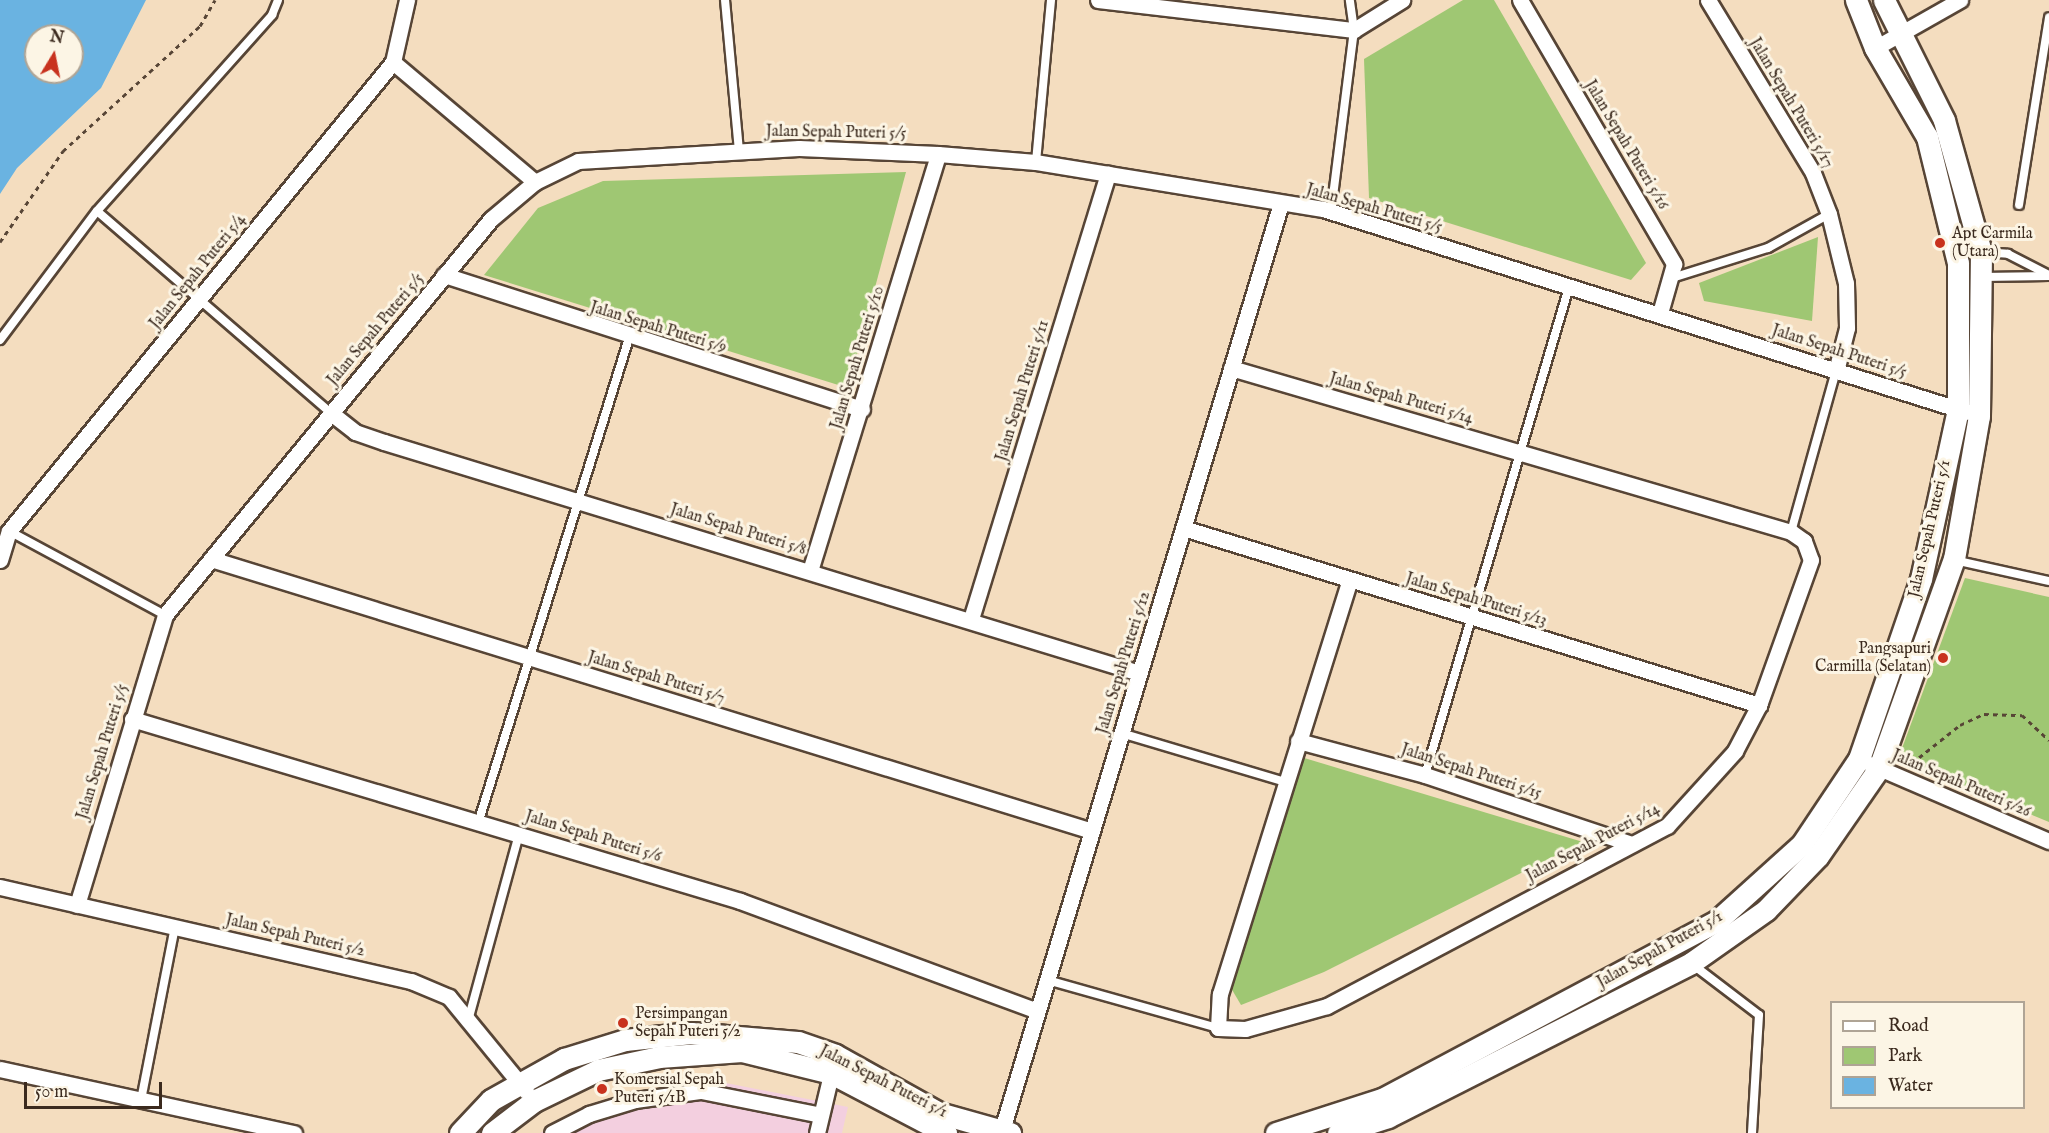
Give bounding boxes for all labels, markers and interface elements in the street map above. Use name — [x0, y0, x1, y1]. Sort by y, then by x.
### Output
north arrow — [24, 24, 84, 84]
text: N — [48, 27, 65, 49]
street label: Jalan Sepah Puteri 5/17 — [1745, 35, 1837, 171]
street label: Jalan Sepah Puteri 5/16 — [1580, 77, 1672, 213]
street label: Jalan Sepah Puteri 5/5 — [766, 122, 906, 144]
street label: Jalan Sepah Puteri 5/5 — [1304, 180, 1444, 238]
street label: Jalan Sepah Puteri 5/4 — [146, 211, 250, 333]
place label: Apt Carmila (Utara) — [1952, 224, 2033, 262]
marker: Apt Carmila (Utara) — [1933, 236, 1947, 250]
street label: Jalan Sepah Puteri 5/5 — [323, 270, 429, 390]
street label: Jalan Sepah Puteri 5/10 — [827, 284, 889, 432]
street label: Jalan Sepah Puteri 5/9 — [587, 298, 729, 358]
street label: Jalan Sepah Puteri 5/11 — [992, 318, 1054, 464]
street label: Jalan Sepah Puteri 5/5 — [1769, 321, 1909, 383]
street label: Jalan Sepah Puteri 5/14 — [1327, 369, 1475, 429]
street label: Jalan Sepah Puteri 5/1 — [1905, 458, 1955, 600]
street label: Jalan Sepah Puteri 5/8 — [668, 500, 808, 560]
street label: Jalan Sepah Puteri 5/13 — [1403, 569, 1549, 631]
street label: Jalan Sepah Puteri 5/12 — [1093, 589, 1155, 737]
place label: Pangsapuri Carmilla (Selatan) — [1815, 639, 1931, 677]
street label: Jalan Sepah Puteri 5/7 — [585, 648, 727, 708]
marker: Pangsapuri Carmilla (Selatan) — [1936, 651, 1950, 665]
street label: Jalan Sepah Puteri 5/5 — [73, 682, 133, 822]
street label: Jalan Sepah Puteri 5/15 — [1398, 740, 1544, 804]
street label: Jalan Sepah Puteri 5/26 — [1889, 746, 2033, 822]
street label: Jalan Sepah Puteri 5/14 — [1523, 800, 1663, 886]
street label: Jalan Sepah Puteri 5/6 — [523, 807, 663, 867]
street label: Jalan Sepah Puteri 5/1 — [1594, 907, 1726, 993]
street label: Jalan Sepah Puteri 5/2 — [224, 911, 366, 961]
legend — [1830, 1001, 2025, 1109]
place label: Persimpangan Sepah Puteri 5/2 — [635, 1004, 741, 1042]
text: Road — [1888, 1015, 1929, 1038]
marker: Persimpangan Sepah Puteri 5/2 — [616, 1016, 630, 1030]
street label: Jalan Sepah Puteri 5/1 — [816, 1042, 950, 1122]
text: Park — [1888, 1045, 1922, 1068]
scale bar — [27, 1070, 165, 1108]
place label: Komersial Sepah Puteri 5/1B — [614, 1070, 724, 1108]
text: Water — [1888, 1075, 1933, 1098]
text: 50 m — [35, 1081, 68, 1104]
marker: Komersial Sepah Puteri 5/1B — [595, 1082, 609, 1096]

